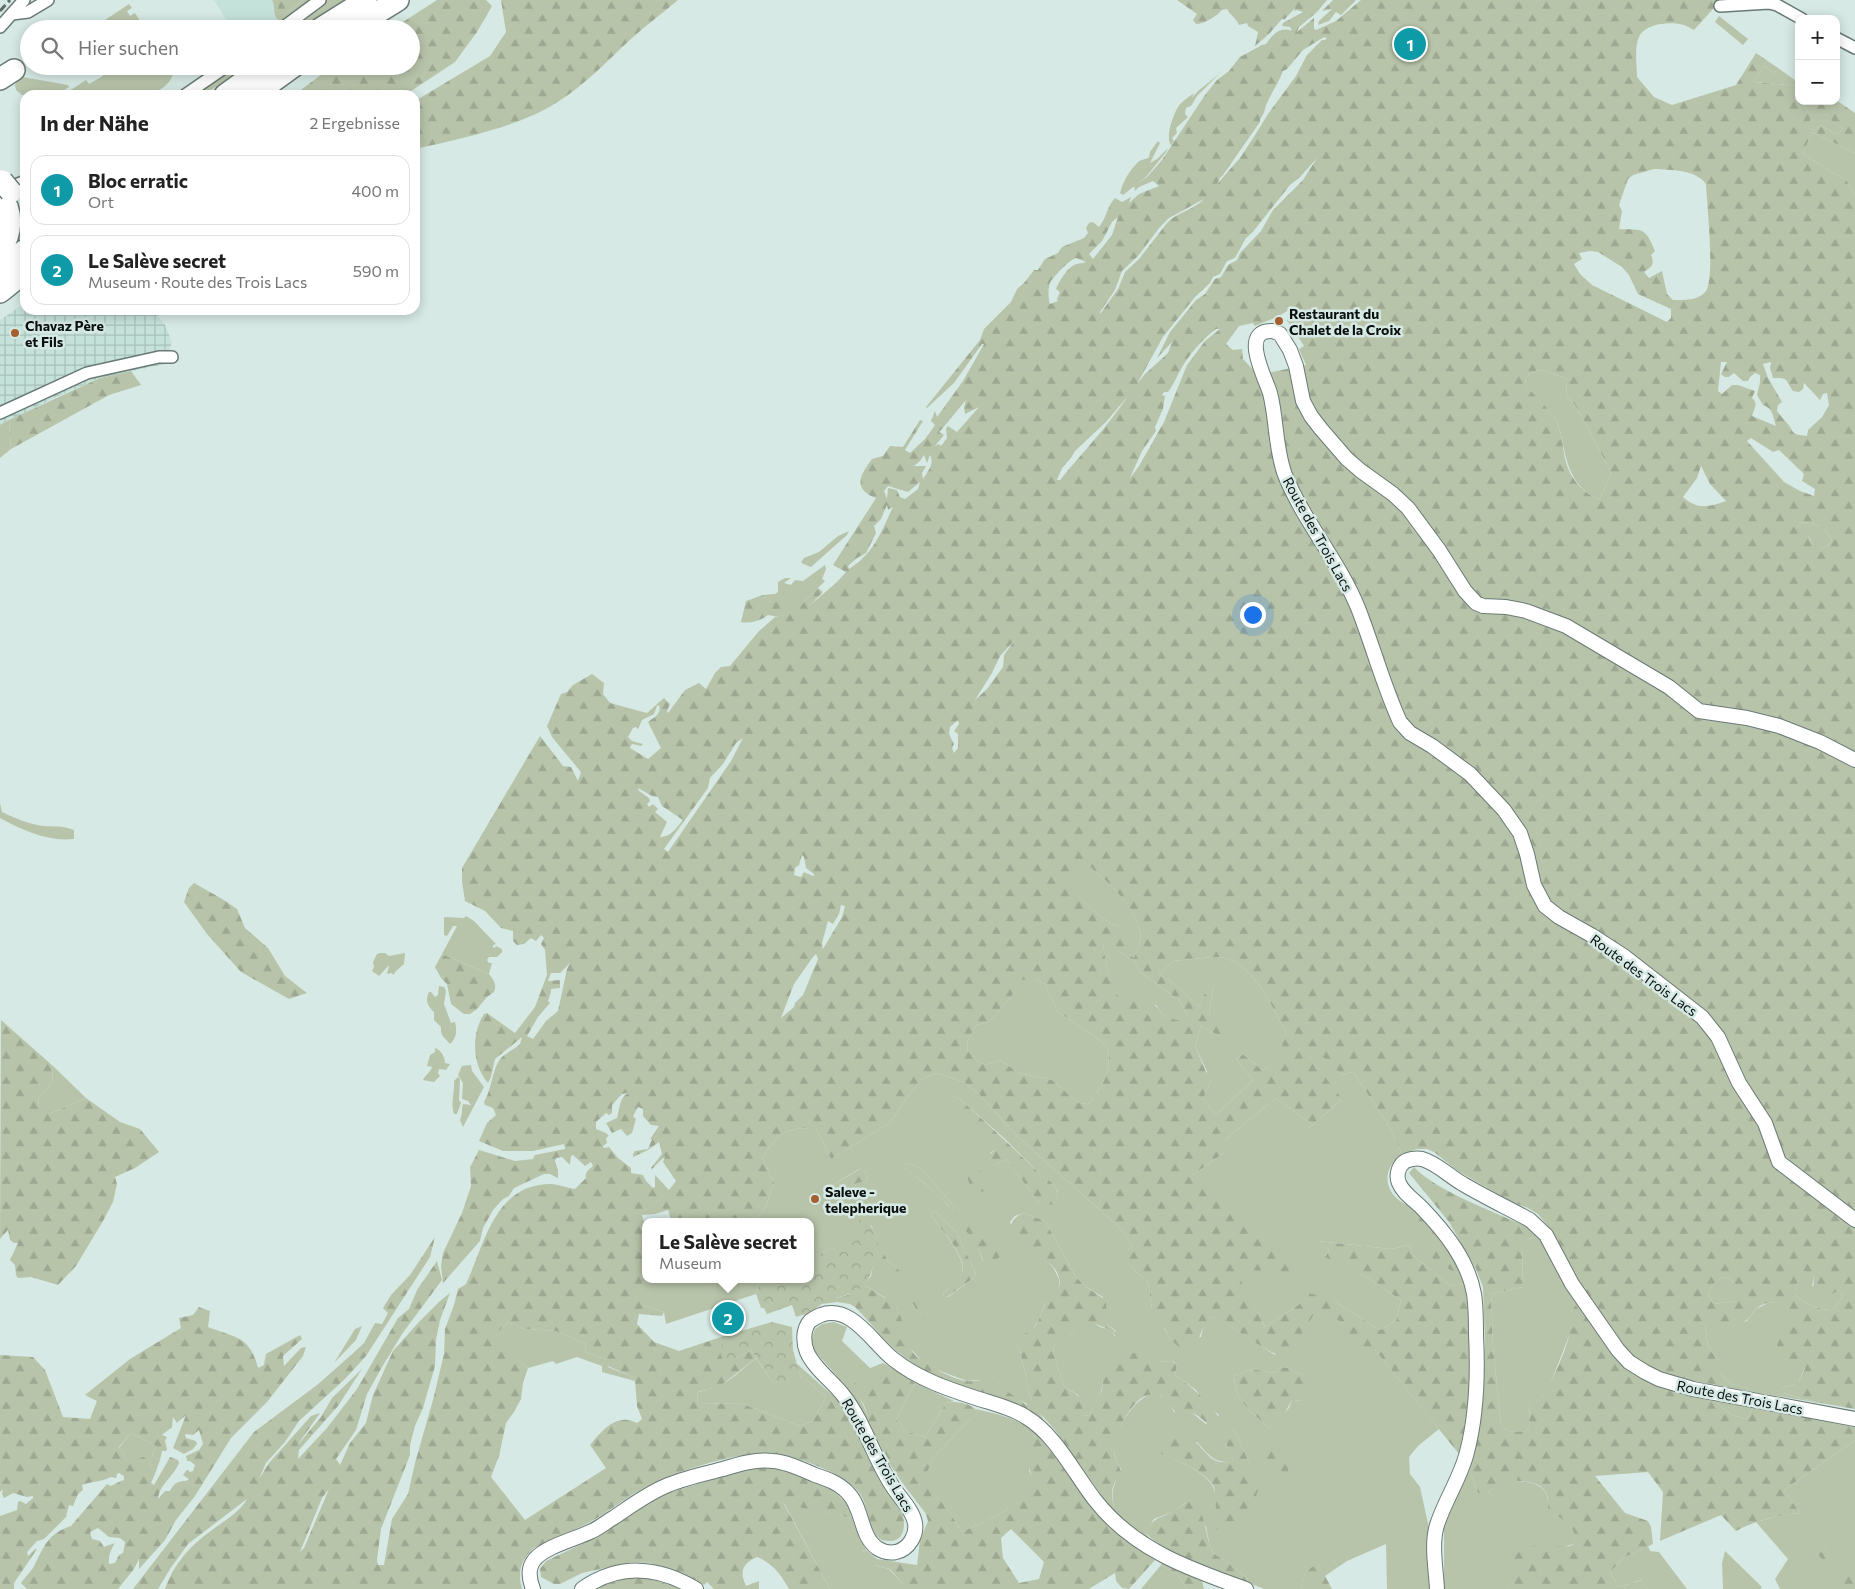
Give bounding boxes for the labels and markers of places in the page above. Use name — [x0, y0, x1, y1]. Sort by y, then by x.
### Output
pin: 1 — [1394, 25, 1426, 63]
place label: Restaurant du Chalet de la Croix — [1289, 305, 1401, 338]
marker: Restaurant du Chalet de la Croix — [1273, 315, 1285, 327]
place label: Chavaz Père et Fils — [25, 317, 104, 350]
marker: Chavaz Père et Fils — [9, 327, 21, 339]
place label: Saleve - telepherique — [825, 1183, 906, 1216]
marker: Saleve - telepherique — [809, 1193, 821, 1205]
pin: 2 — [712, 1299, 744, 1337]

